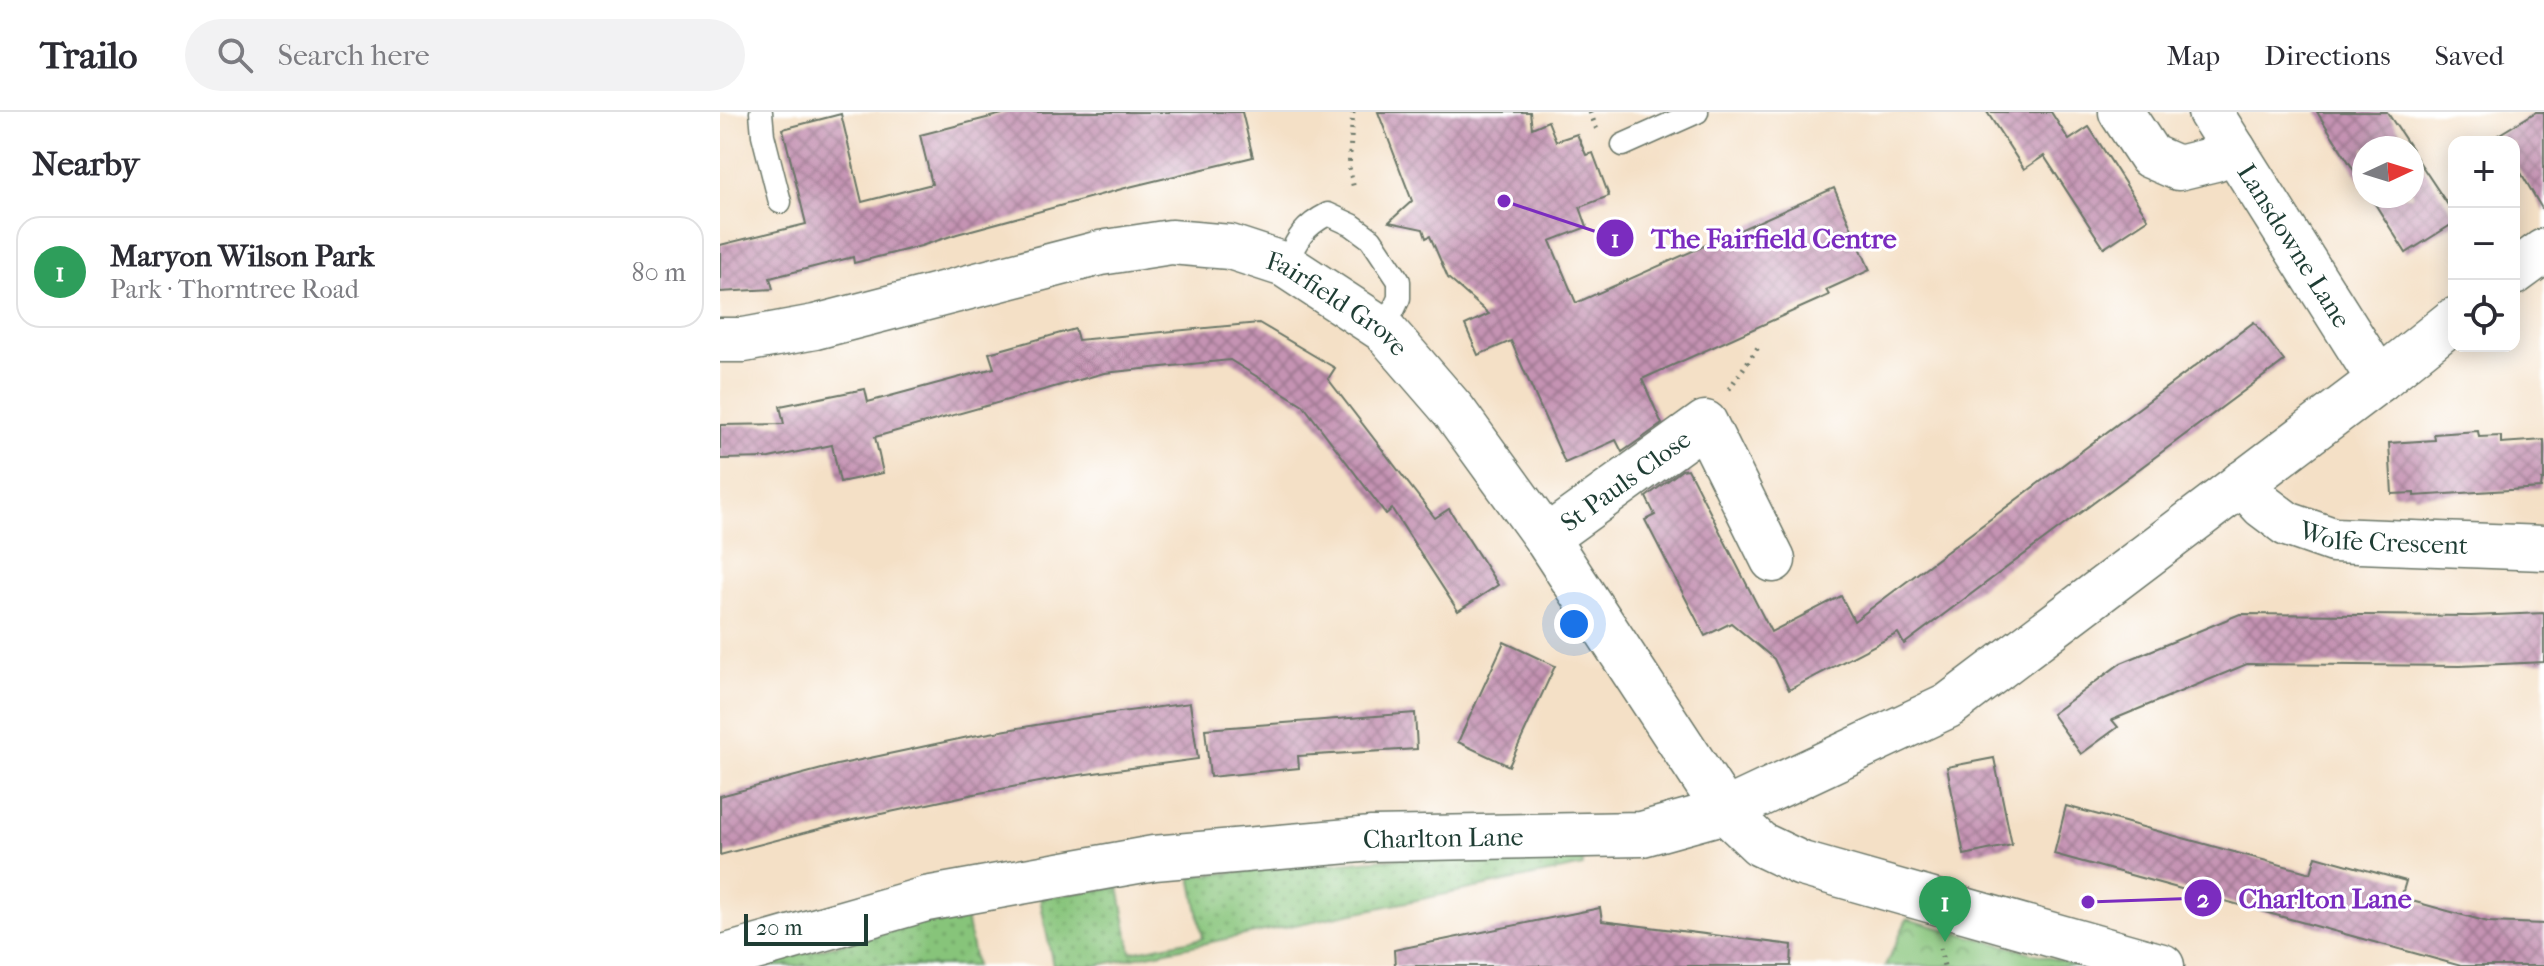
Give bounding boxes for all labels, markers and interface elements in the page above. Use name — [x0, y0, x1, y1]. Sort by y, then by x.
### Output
search box — [185, 19, 745, 91]
text: Trailo — [40, 33, 137, 78]
icon: search — [213, 33, 257, 77]
text: Search here — [277, 38, 430, 73]
text: Map — [2167, 39, 2220, 72]
text: Directions — [2264, 39, 2391, 72]
text: Saved — [2435, 39, 2504, 72]
north arrow — [2352, 136, 2424, 208]
map controls — [2448, 136, 2520, 352]
button: + — [2448, 136, 2520, 208]
text: Nearby — [32, 144, 139, 184]
street label: Lansdowne Lane — [2231, 158, 2358, 333]
button: − — [2448, 208, 2520, 280]
callout: The Fairfield Centre — [1595, 212, 1912, 264]
text: The Fairfield Centre — [1650, 222, 1897, 255]
text: 1 — [1611, 225, 1619, 253]
text: Maryon Wilson Park — [110, 239, 374, 274]
street label: Fairfield Grove — [1263, 244, 1415, 362]
text: 1 — [55, 257, 65, 288]
text: 80 m — [631, 257, 686, 288]
text: Park · Thorntree Road — [110, 274, 359, 305]
button: locate — [2448, 280, 2520, 352]
street label: St Pauls Close — [1554, 423, 1697, 538]
street label: Wolfe Crescent — [2294, 514, 2469, 561]
your location — [1554, 604, 1594, 644]
street label: Charlton Lane — [1362, 821, 1524, 855]
callout: Charlton Lane — [2183, 872, 2428, 924]
pin: 1 — [1919, 876, 1971, 942]
text: Charlton Lane — [2239, 882, 2412, 915]
text: 2 — [2197, 885, 2209, 913]
scale bar — [744, 910, 868, 946]
text: 20 m — [756, 915, 802, 941]

